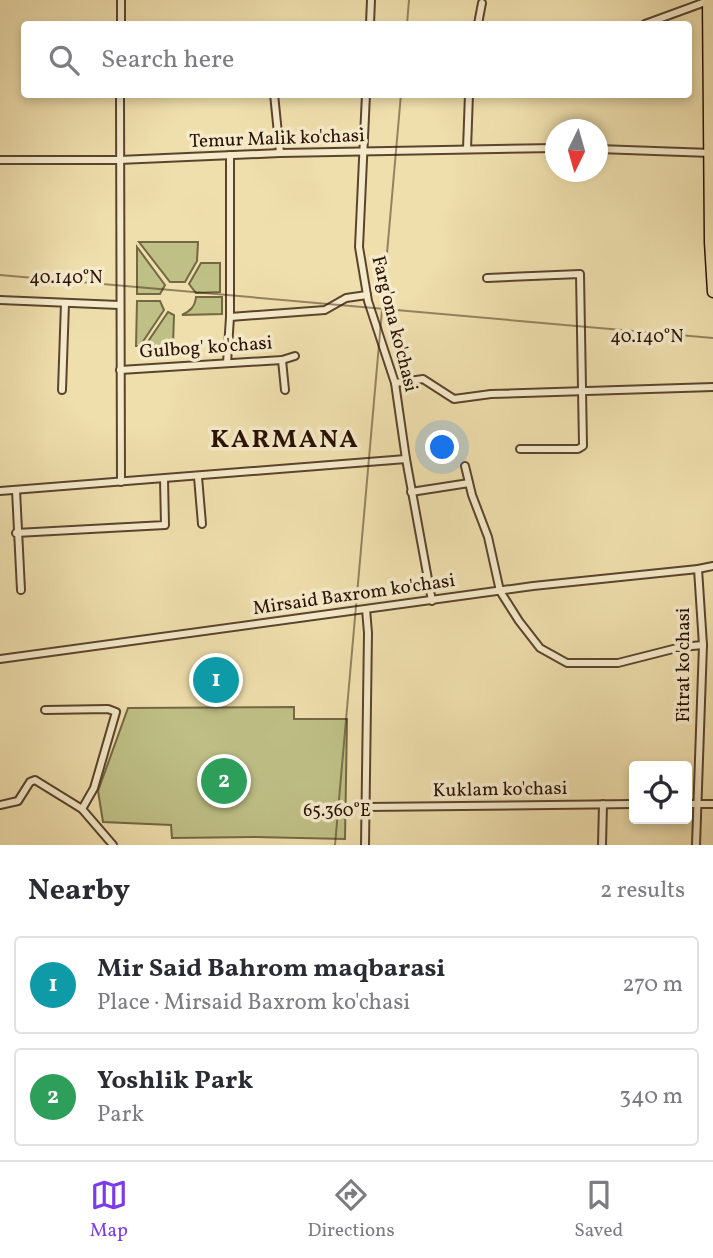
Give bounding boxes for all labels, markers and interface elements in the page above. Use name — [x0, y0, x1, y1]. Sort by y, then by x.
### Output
search box — [21, 21, 692, 98]
icon: search — [45, 41, 83, 79]
text: Search here — [101, 42, 234, 78]
north arrow — [545, 119, 608, 182]
street label: Temur Malik ko'chasi — [189, 123, 366, 155]
street label: Farg'ona ko'chasi — [365, 253, 424, 395]
text: 40.140°N — [29, 266, 103, 291]
text: 40.140°N — [610, 325, 684, 350]
street label: Gulbog' ko'chasi — [139, 330, 273, 366]
district label: KARMANA — [210, 422, 360, 458]
your location — [425, 430, 459, 464]
street label: Mirsaid Baxrom ko'chasi — [251, 568, 457, 622]
street label: Fitrat ko'chasi — [671, 607, 697, 722]
pin: 1 — [193, 654, 239, 706]
pin: 2 — [201, 755, 247, 807]
map controls — [629, 761, 692, 824]
button: locate — [629, 761, 692, 824]
street label: Kuklam ko'chasi — [432, 776, 568, 804]
text: 65.360°E — [303, 799, 371, 824]
text: Nearby — [28, 870, 130, 912]
text: 2 results — [600, 875, 685, 907]
text: Mir Said Bahrom maqbarasi — [97, 951, 446, 987]
text: 1 — [48, 969, 58, 1001]
text: 270 m — [622, 969, 683, 1001]
text: Place · Mirsaid Baxrom ko'chasi — [97, 987, 410, 1019]
text: Yoshlik Park — [97, 1063, 253, 1099]
text: 2 — [47, 1081, 59, 1113]
text: 340 m — [619, 1081, 683, 1113]
text: Park — [97, 1099, 144, 1131]
tab: Map — [90, 1176, 128, 1244]
tab: Directions — [308, 1176, 395, 1244]
tab: Saved — [574, 1176, 623, 1244]

